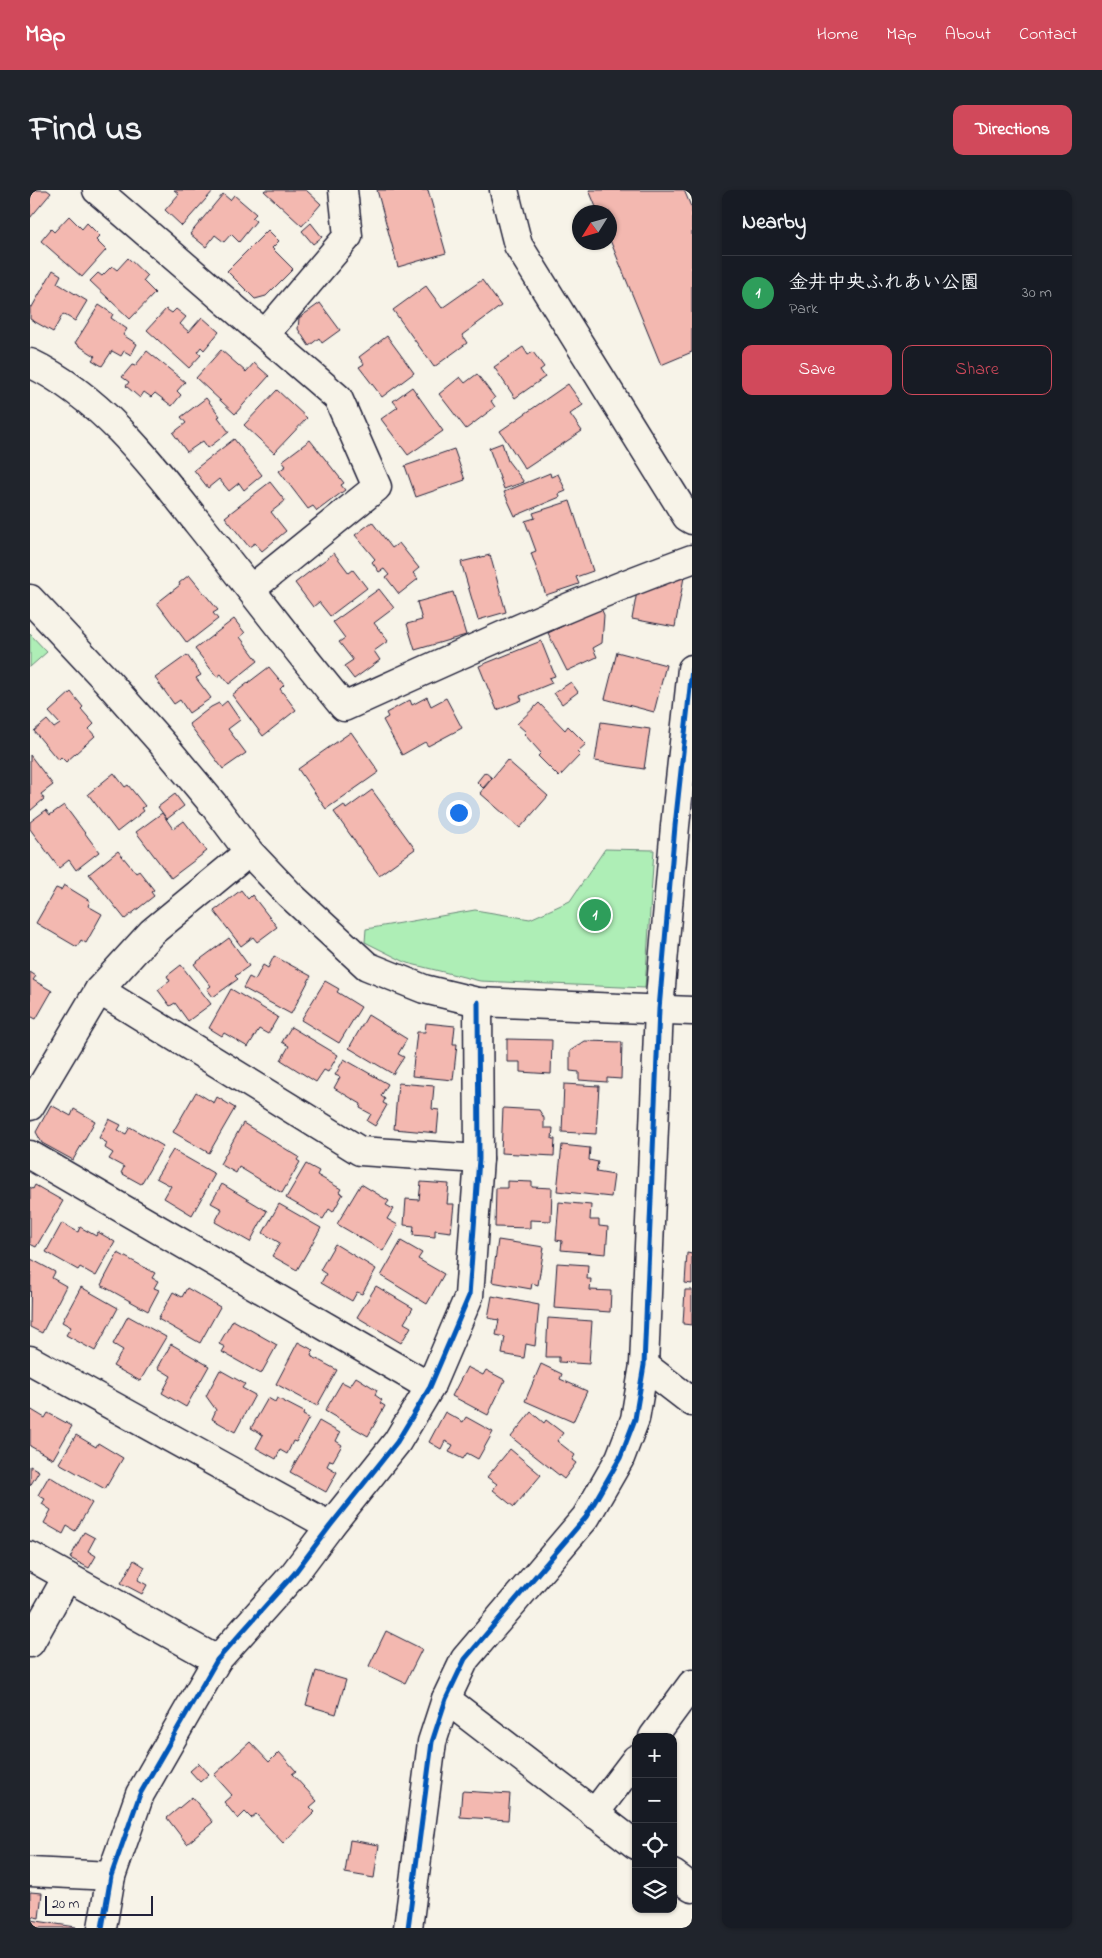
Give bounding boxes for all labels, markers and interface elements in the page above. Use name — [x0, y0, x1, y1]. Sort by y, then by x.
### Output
text: Map — [25, 18, 66, 53]
text: Home — [817, 22, 858, 48]
text: Map — [886, 22, 917, 48]
text: About — [945, 22, 991, 48]
text: Contact — [1019, 22, 1077, 48]
text: Find us — [30, 105, 142, 156]
button: Directions — [953, 105, 1072, 155]
north arrow — [572, 205, 617, 250]
text: Nearby — [742, 208, 806, 238]
text: 金井中央ふれあい公園 — [789, 270, 979, 297]
text: 1 — [755, 281, 761, 305]
text: 30 m — [1022, 281, 1052, 305]
text: Park — [789, 297, 818, 321]
button: Save — [742, 345, 892, 395]
button: Share — [902, 345, 1052, 395]
your location — [446, 800, 472, 826]
pin: 1 — [579, 896, 611, 934]
map controls — [632, 1733, 677, 1913]
button: + — [632, 1733, 677, 1778]
button: − — [632, 1778, 677, 1823]
button: locate — [632, 1823, 677, 1868]
button: layers — [632, 1868, 677, 1913]
scale bar — [45, 1893, 152, 1916]
text: 20 m — [52, 1894, 79, 1915]

